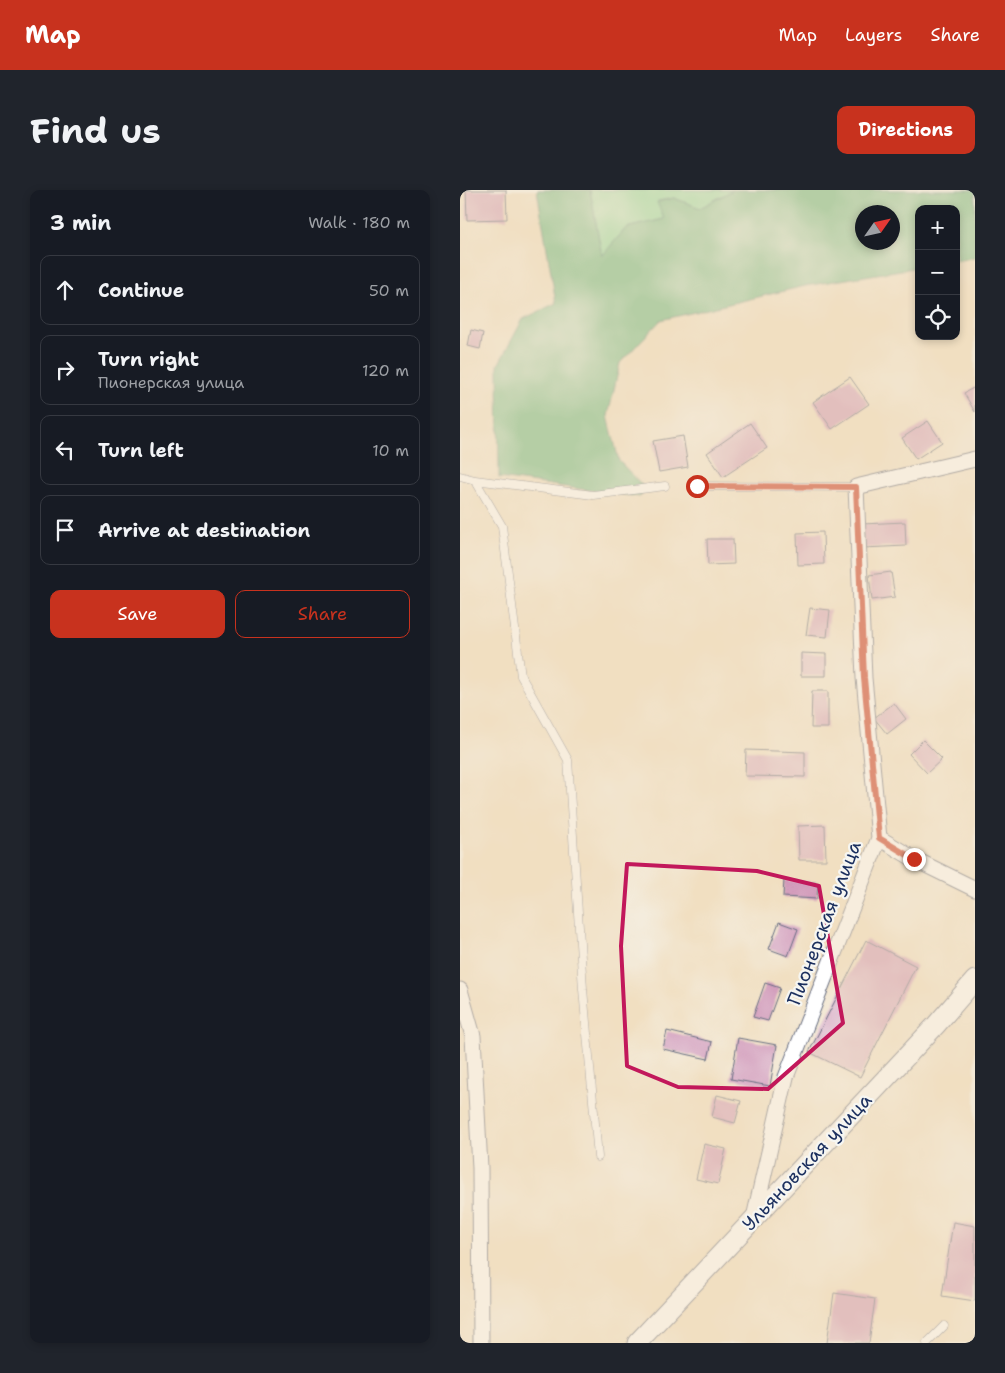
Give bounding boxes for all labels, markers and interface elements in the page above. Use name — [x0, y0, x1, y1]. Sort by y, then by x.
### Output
text: Map — [25, 19, 81, 51]
text: Map — [779, 23, 817, 47]
text: Layers — [845, 23, 902, 47]
text: Share — [930, 23, 980, 47]
button: Directions — [837, 106, 975, 154]
text: Find us — [30, 107, 161, 154]
north arrow — [855, 205, 900, 250]
map controls — [915, 205, 960, 340]
button: + — [915, 205, 960, 250]
text: 3 min — [50, 209, 111, 237]
text: Walk · 180 m — [308, 212, 410, 233]
button: − — [915, 250, 960, 295]
icon: ahead — [51, 276, 79, 304]
text: Continue — [98, 278, 184, 303]
text: 50 m — [369, 280, 409, 301]
button: locate — [915, 295, 960, 340]
text: Turn right — [98, 347, 199, 372]
icon: right — [51, 356, 79, 384]
text: 120 m — [362, 360, 409, 381]
text: Пионерская улица — [98, 372, 244, 393]
icon: left — [51, 436, 79, 464]
text: Turn left — [98, 438, 184, 463]
text: 10 m — [372, 440, 409, 461]
route start — [686, 475, 709, 498]
icon: arrive — [51, 516, 79, 544]
text: Arrive at destination — [98, 518, 310, 543]
button: Save — [50, 590, 225, 638]
button: Share — [235, 590, 410, 638]
street label: Пионерская улица — [781, 837, 867, 1009]
route end — [903, 848, 926, 871]
street label: Ульяновская улица — [737, 1088, 877, 1236]

